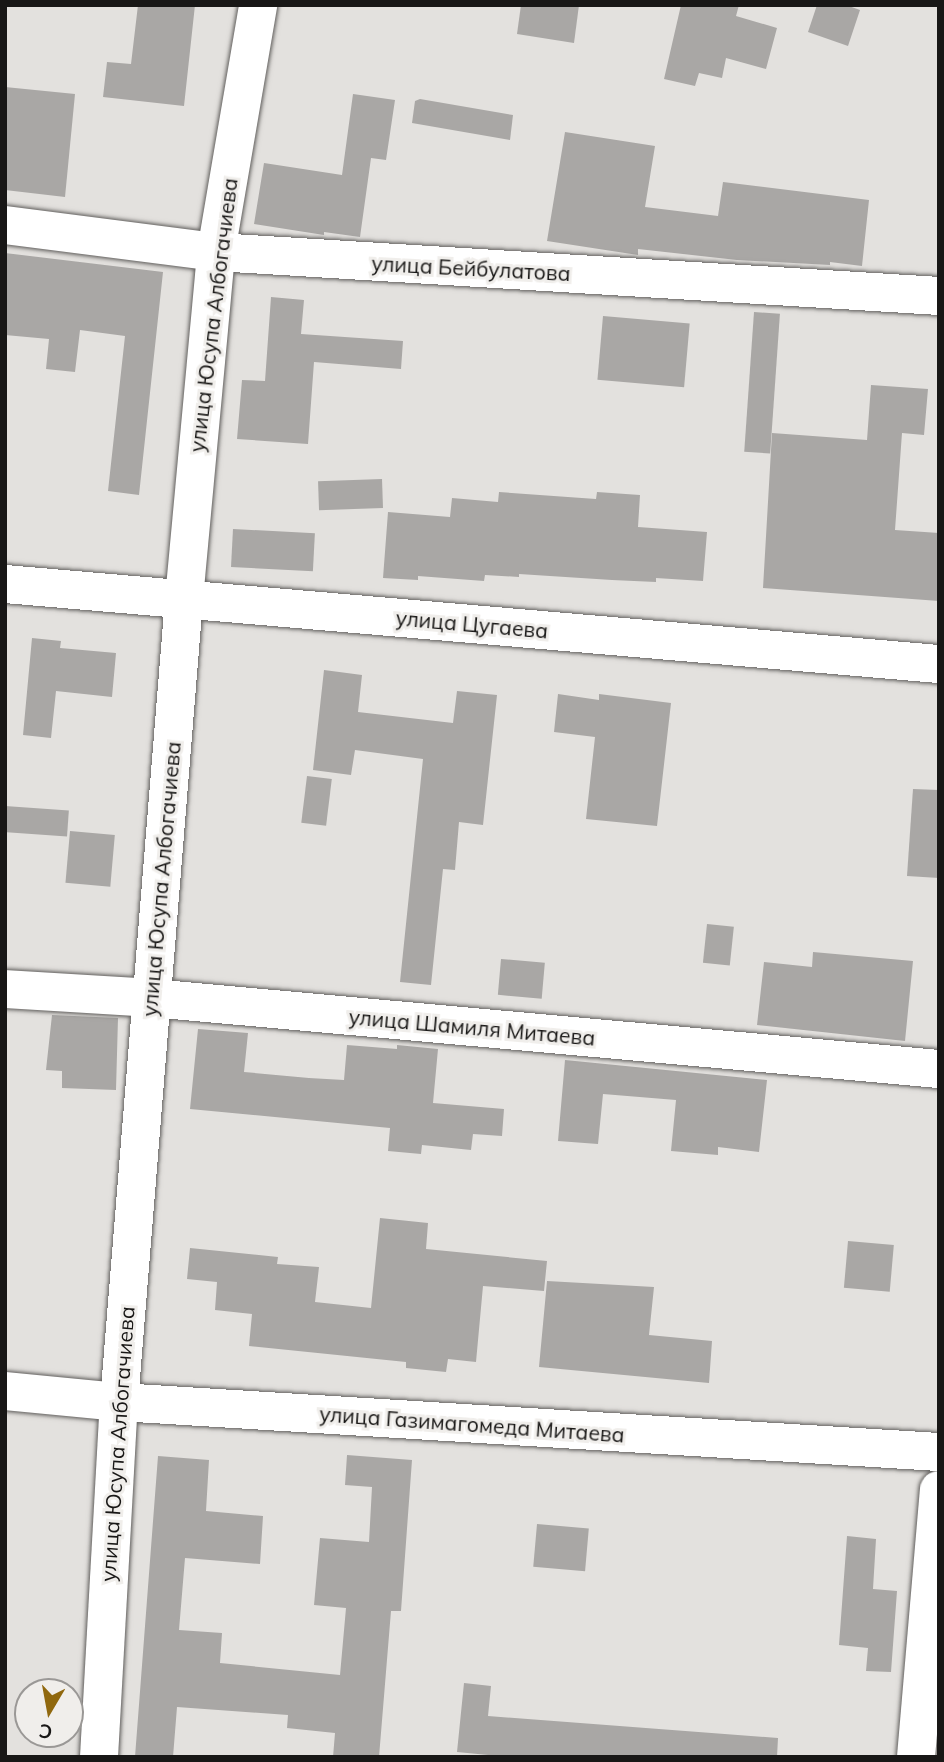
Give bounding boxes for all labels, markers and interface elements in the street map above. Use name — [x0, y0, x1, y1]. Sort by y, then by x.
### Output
street label: улица Юсупа Албогачиева — [184, 176, 242, 454]
street label: улица Бейбулатова — [371, 250, 571, 286]
street label: улица Цугаева — [395, 605, 549, 643]
street label: улица Юсупа Албогачиева — [136, 740, 186, 1018]
street label: улица Шамиля Митаева — [348, 1004, 596, 1050]
street label: улица Юсупа Албогачиева — [95, 1305, 139, 1583]
street label: улица Газимагомеда Митаева — [319, 1401, 625, 1447]
north arrow — [14, 1678, 84, 1748]
text: С — [37, 1719, 54, 1745]

